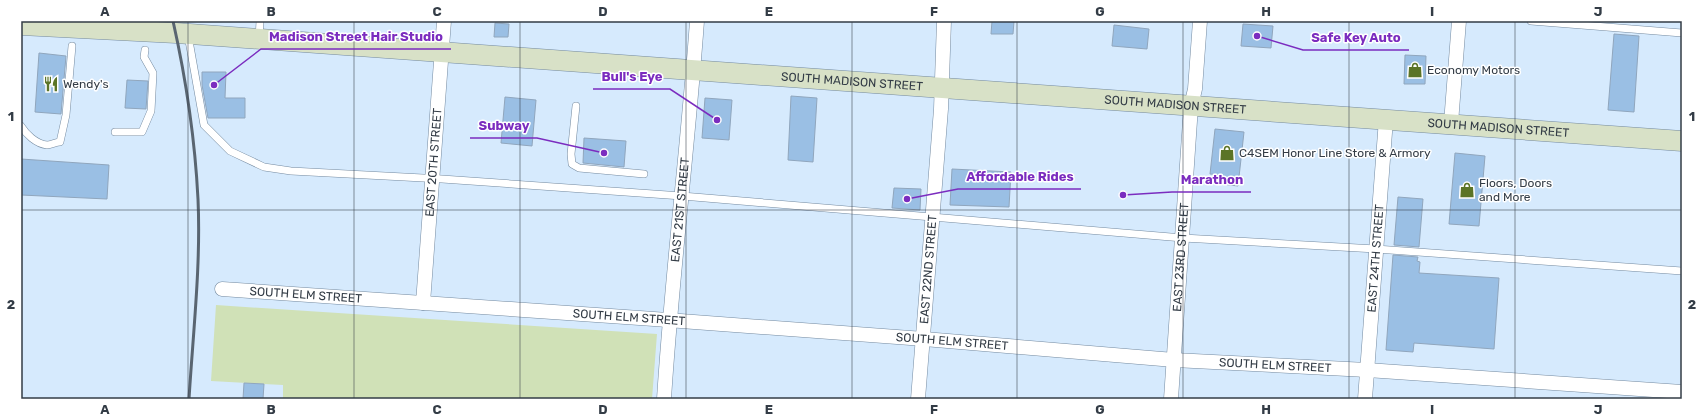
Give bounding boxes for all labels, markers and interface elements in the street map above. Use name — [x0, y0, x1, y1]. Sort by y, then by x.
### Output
text: A — [100, 4, 110, 19]
text: B — [266, 4, 276, 19]
text: C — [432, 4, 442, 19]
text: D — [598, 4, 608, 19]
text: E — [765, 4, 773, 19]
text: F — [930, 4, 938, 19]
text: G — [1095, 4, 1105, 19]
text: H — [1261, 4, 1271, 19]
text: I — [1430, 4, 1434, 19]
text: J — [1594, 4, 1602, 19]
callout: Madison Street Hair Studio — [261, 24, 451, 49]
callout: Safe Key Auto — [1303, 25, 1409, 50]
text: Madison Street Hair Studio — [269, 29, 443, 44]
text: Safe Key Auto — [1311, 30, 1401, 45]
shop icon: Economy Motors — [1406, 61, 1424, 79]
place label: Economy Motors — [1427, 63, 1520, 77]
callout: Bull's Eye — [593, 64, 670, 89]
text: Bull's Eye — [601, 69, 663, 84]
street label: SOUTH MADISON STREET — [781, 69, 924, 94]
restaurant icon: Wendy's — [42, 75, 60, 93]
place label: Wendy's — [63, 77, 109, 91]
street label: SOUTH MADISON STREET — [1104, 93, 1247, 117]
street label: EAST 20TH STREET — [422, 107, 445, 217]
text: 1 — [8, 109, 14, 124]
text: 1 — [1689, 109, 1695, 124]
callout: Subway — [470, 113, 537, 138]
street label: SOUTH MADISON STREET — [1427, 116, 1570, 140]
text: Subway — [479, 118, 530, 133]
shop icon: C4SEM Honor Line Store & Armory — [1218, 144, 1236, 162]
place label: C4SEM Honor Line Store & Armory — [1239, 146, 1431, 160]
street label: EAST 21ST STREET — [668, 157, 692, 263]
callout: Affordable Rides — [958, 164, 1081, 189]
callout: Marathon — [1172, 167, 1251, 192]
text: Affordable Rides — [966, 169, 1074, 184]
text: Marathon — [1181, 172, 1243, 187]
place label: Floors, Doors and More — [1479, 176, 1552, 204]
shop icon: Floors, Doors and More — [1458, 181, 1476, 199]
street label: EAST 23RD STREET — [1170, 202, 1191, 312]
street label: EAST 24TH STREET — [1365, 204, 1387, 313]
street label: EAST 22ND STREET — [917, 214, 940, 325]
street label: SOUTH ELM STREET — [249, 284, 363, 306]
text: 2 — [7, 297, 15, 312]
text: 2 — [1688, 297, 1696, 312]
street label: SOUTH ELM STREET — [572, 306, 686, 328]
street label: SOUTH ELM STREET — [895, 330, 1009, 353]
street label: SOUTH ELM STREET — [1219, 355, 1332, 375]
text: A — [100, 402, 110, 417]
text: B — [266, 402, 276, 417]
text: C — [432, 402, 442, 417]
text: D — [598, 402, 608, 417]
text: E — [765, 402, 773, 417]
text: F — [930, 402, 938, 417]
text: G — [1095, 402, 1105, 417]
text: H — [1261, 402, 1271, 417]
text: I — [1430, 402, 1434, 417]
text: J — [1594, 402, 1602, 417]

